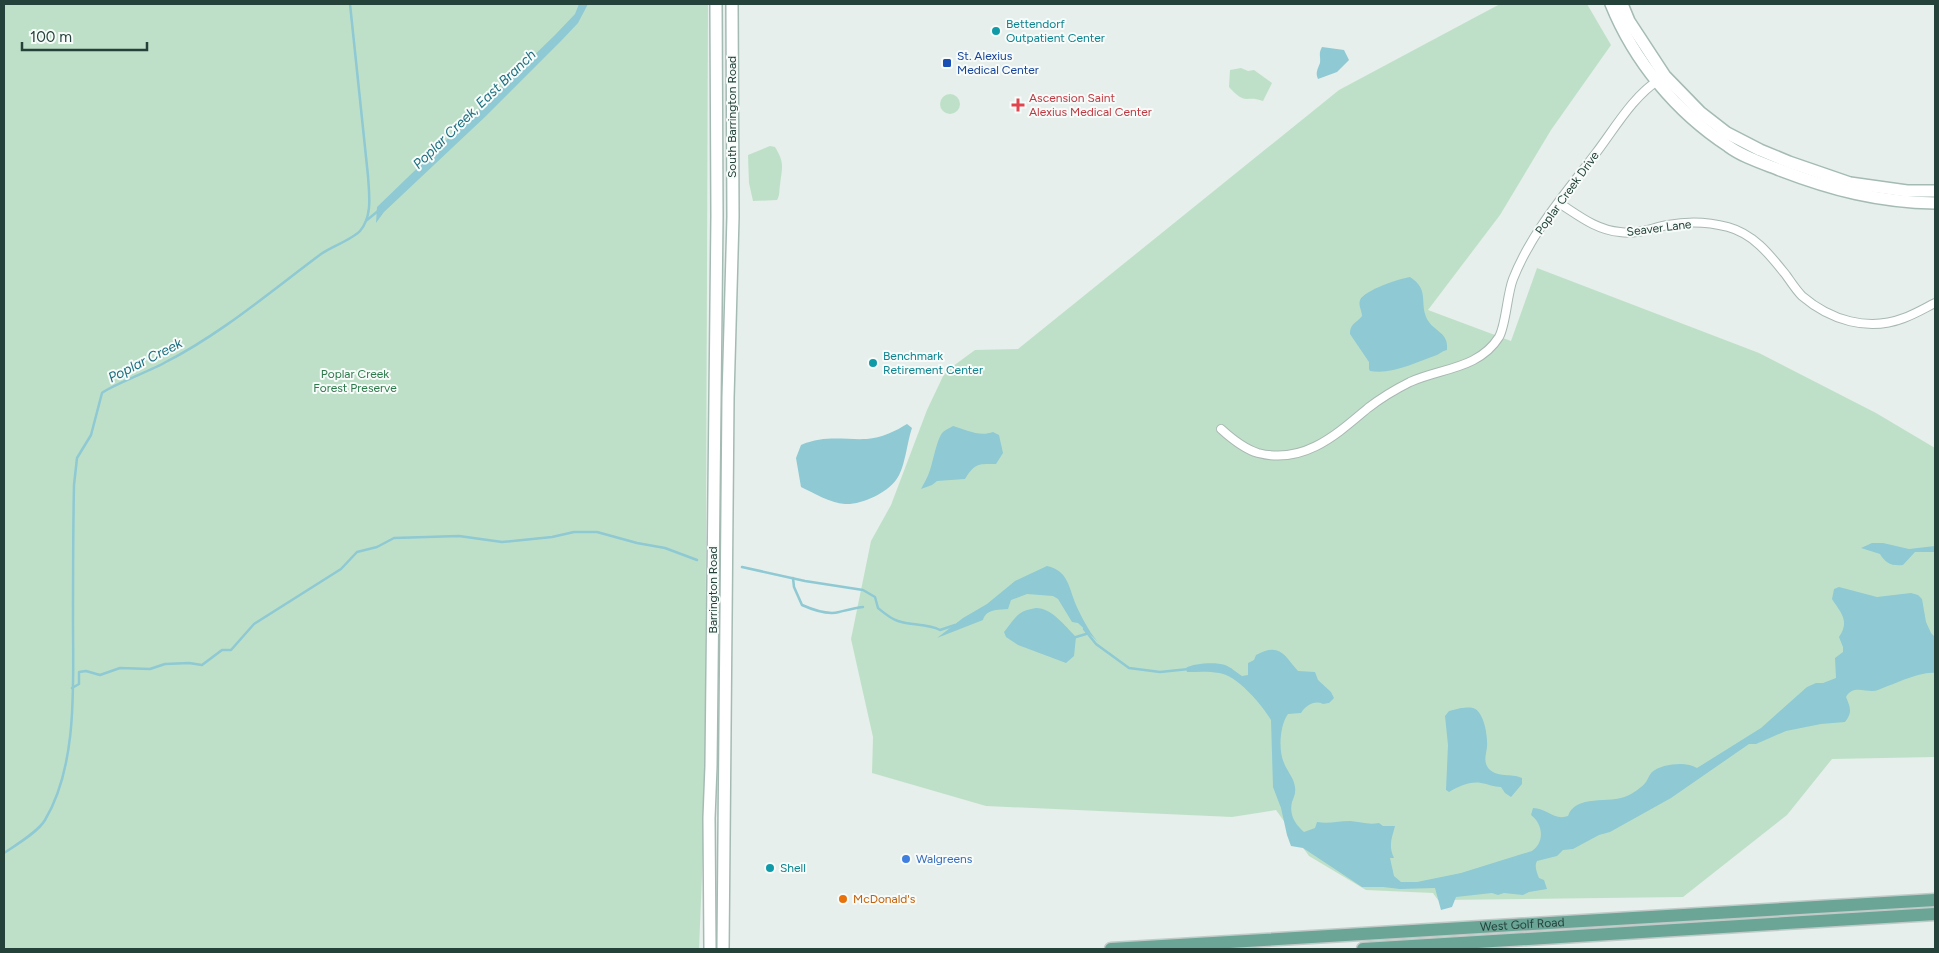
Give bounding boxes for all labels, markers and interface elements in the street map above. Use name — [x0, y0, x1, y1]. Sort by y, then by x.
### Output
place label: Bettendorf Outpatient Center — [1006, 17, 1105, 45]
scale bar — [22, 20, 148, 52]
marker: Bettendorf Outpatient Center — [990, 25, 1002, 37]
text: 100 m — [30, 28, 72, 46]
water label: Poplar Creek, East Branch — [409, 46, 539, 173]
place label: St. Alexius Medical Center — [957, 49, 1039, 77]
street label: South Barrington Road — [725, 56, 739, 178]
marker: St. Alexius Medical Center — [941, 57, 953, 69]
place label: Ascension Saint Alexius Medical Center — [1029, 91, 1152, 119]
marker: Ascension Saint Alexius Medical Center — [1011, 98, 1025, 112]
street label: Poplar Creek Drive — [1532, 148, 1602, 237]
street label: Seaver Lane — [1626, 217, 1693, 239]
water label: Poplar Creek — [105, 334, 186, 386]
place label: Benchmark Retirement Center — [883, 349, 983, 377]
marker: Benchmark Retirement Center — [867, 357, 879, 369]
park label: Poplar Creek Forest Preserve — [313, 367, 397, 395]
street label: Barrington Road — [706, 547, 720, 633]
place label: Walgreens — [916, 852, 973, 866]
marker: Walgreens — [900, 853, 912, 865]
place label: Shell — [780, 861, 806, 875]
marker: Shell — [764, 862, 776, 874]
place label: McDonald's — [853, 892, 916, 906]
marker: McDonald's — [837, 893, 849, 905]
street label: West Golf Road — [1480, 915, 1565, 934]

